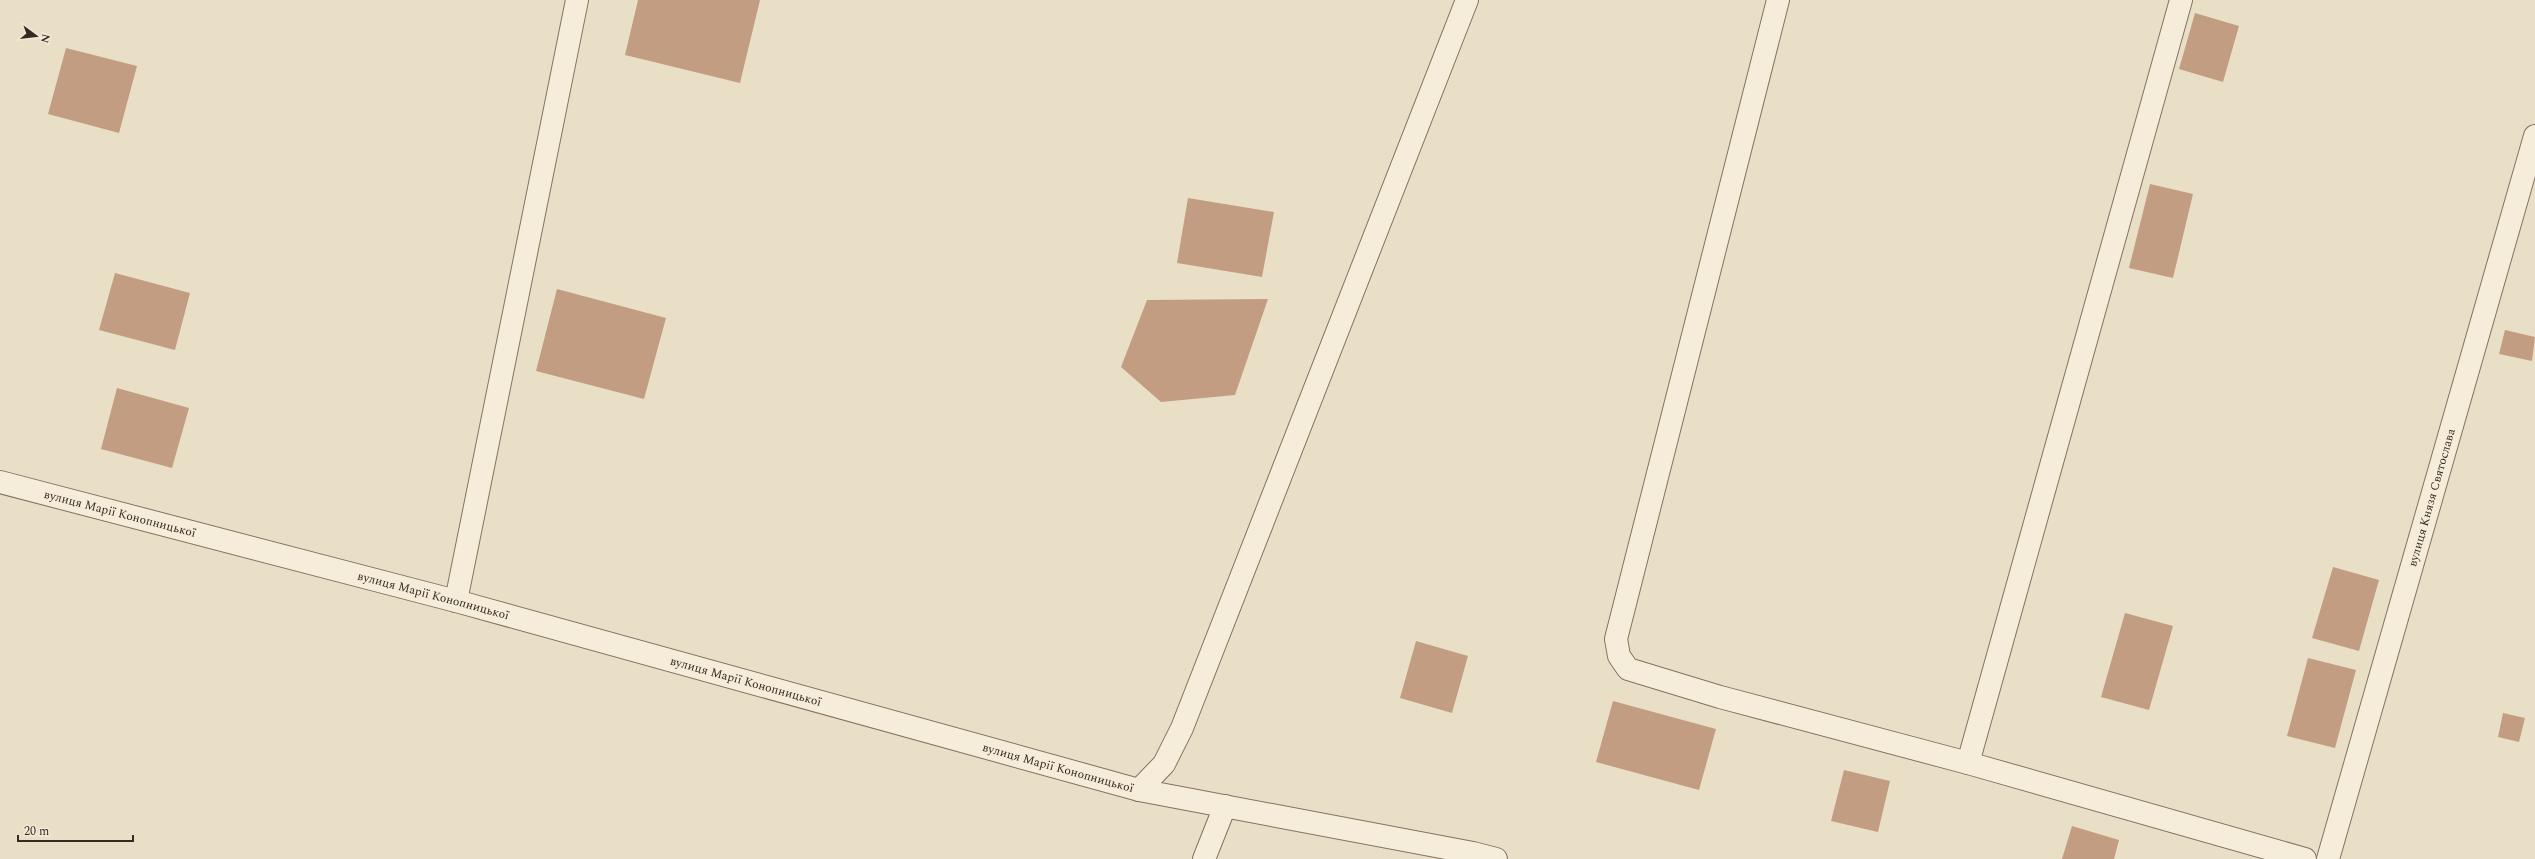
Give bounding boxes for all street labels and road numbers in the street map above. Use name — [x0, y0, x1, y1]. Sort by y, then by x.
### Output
street label: вулиця Князя Святослава — [2403, 426, 2460, 569]
street label: вулиця Марії Конопницької — [42, 484, 198, 542]
street label: вулиця Марії Конопницької — [355, 566, 512, 625]
street label: вулиця Марії Конопницької — [668, 651, 824, 711]
street label: вулиця Марії Конопницької — [980, 738, 1136, 798]

